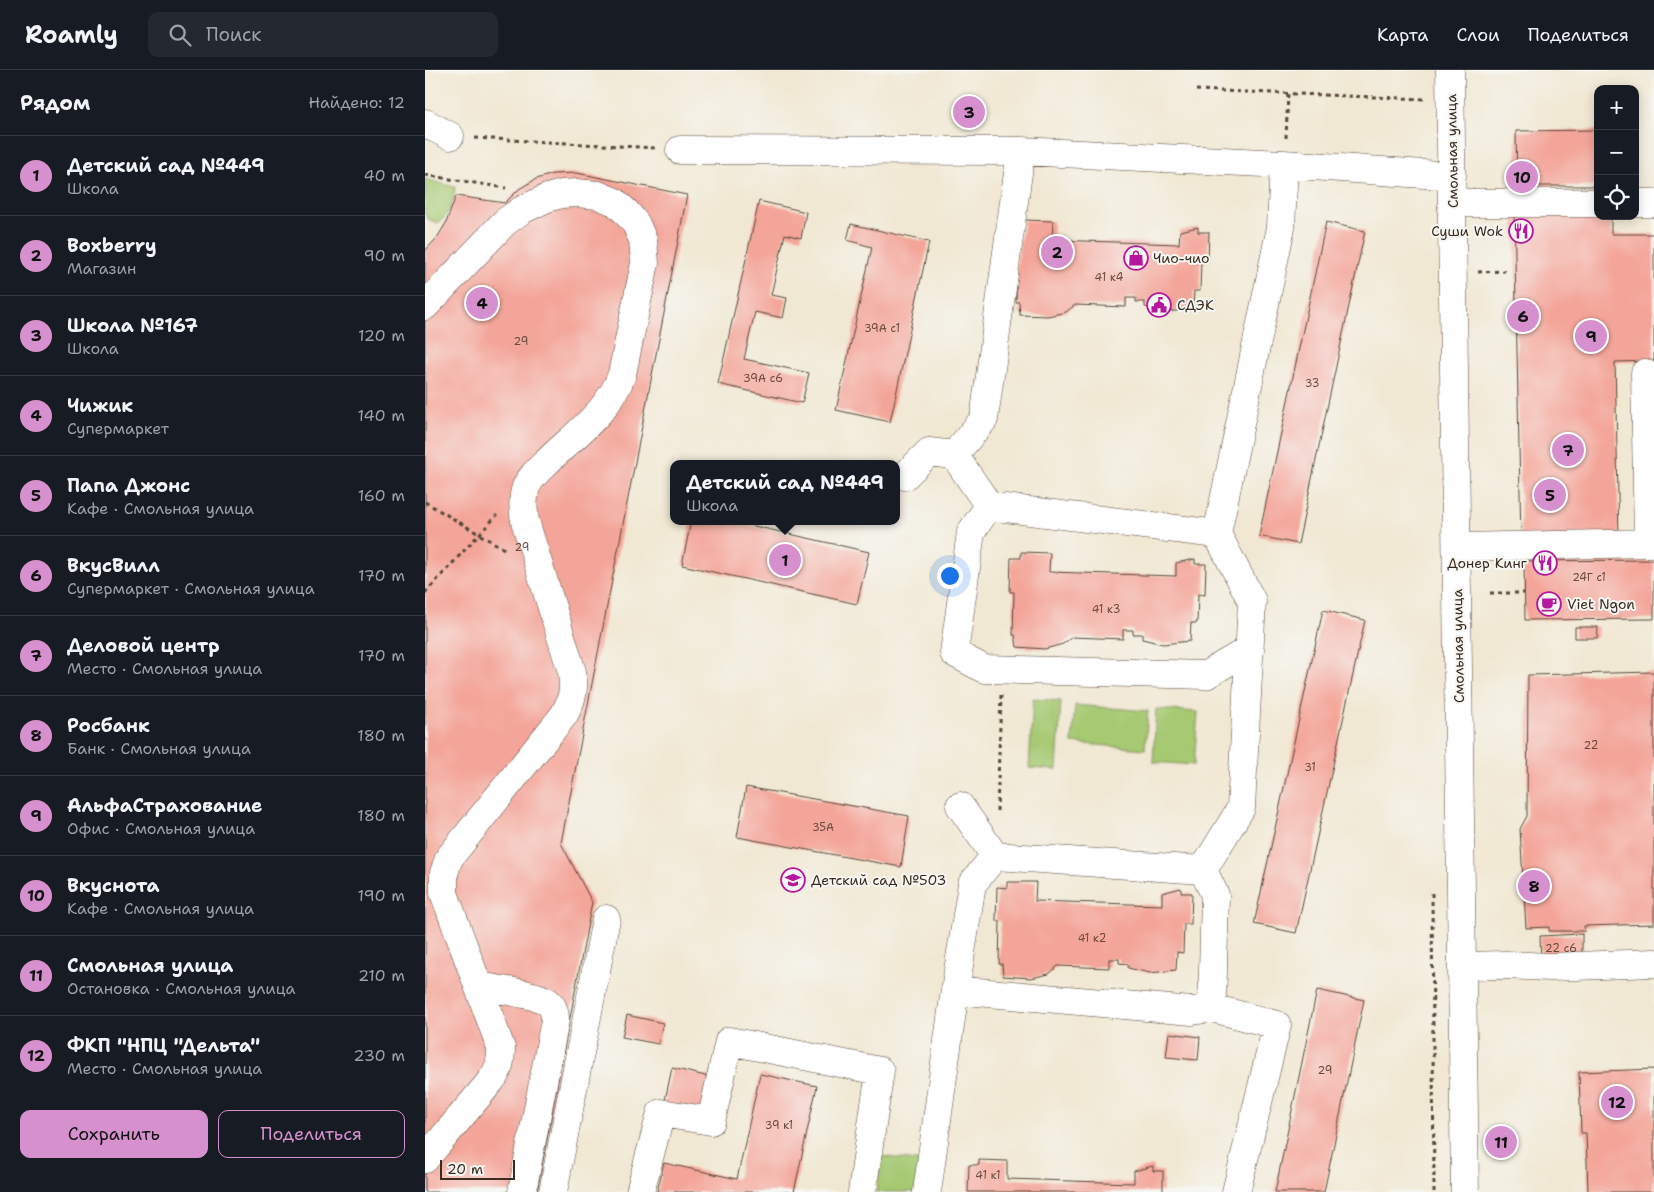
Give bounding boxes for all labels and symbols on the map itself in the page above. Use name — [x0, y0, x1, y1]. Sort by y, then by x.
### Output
pin: 3 — [953, 93, 985, 131]
street label: Смольная улица — [1442, 94, 1462, 208]
pin: 10 — [1506, 158, 1538, 196]
restaurant icon: Суши Wok — [1508, 218, 1534, 244]
place label: Суши Wok — [1431, 222, 1503, 240]
pin: 2 — [1041, 233, 1073, 271]
shop icon: Чио-чио — [1123, 245, 1149, 271]
place label: Чио-чио — [1153, 249, 1210, 267]
house number: 41 к4 — [1094, 270, 1124, 285]
pin: 4 — [466, 284, 498, 322]
public building icon: СДЭК — [1146, 292, 1172, 318]
place label: СДЭК — [1177, 296, 1214, 314]
pin: 6 — [1507, 297, 1539, 335]
pin: 9 — [1575, 317, 1607, 355]
house number: 39А с1 — [864, 321, 900, 336]
house number: 29 — [514, 334, 528, 349]
house number: 39А с6 — [743, 371, 783, 386]
house number: 33 — [1305, 376, 1319, 391]
pin: 7 — [1552, 431, 1584, 469]
pin: 5 — [1534, 476, 1566, 514]
house number: 29 — [515, 540, 529, 555]
pin: 1 — [769, 541, 801, 579]
restaurant icon: Донер Кинг — [1532, 550, 1558, 576]
place label: Донер Кинг — [1447, 554, 1528, 572]
your location — [937, 563, 963, 589]
house number: 24Г с1 — [1572, 570, 1606, 585]
street label: Смольная улица — [1448, 589, 1468, 703]
cafe icon: Viet Ngon — [1536, 591, 1562, 617]
place label: Viet Ngon — [1567, 595, 1635, 613]
house number: 41 к3 — [1092, 602, 1120, 617]
house number: 22 — [1584, 738, 1598, 753]
house number: 31 — [1304, 760, 1316, 775]
house number: 35А — [812, 820, 834, 835]
school or university icon: Детский сад №503 — [780, 867, 806, 893]
pin: 8 — [1518, 867, 1550, 905]
place label: Детский сад №503 — [811, 871, 946, 889]
house number: 41 к2 — [1078, 931, 1106, 946]
house number: 22 с6 — [1545, 941, 1577, 956]
house number: 29 — [1318, 1063, 1332, 1078]
pin: 12 — [1601, 1083, 1633, 1121]
house number: 39 к1 — [765, 1118, 793, 1133]
pin: 11 — [1485, 1123, 1517, 1161]
scale bar — [440, 1157, 515, 1180]
house number: 41 к1 — [975, 1168, 1001, 1183]

